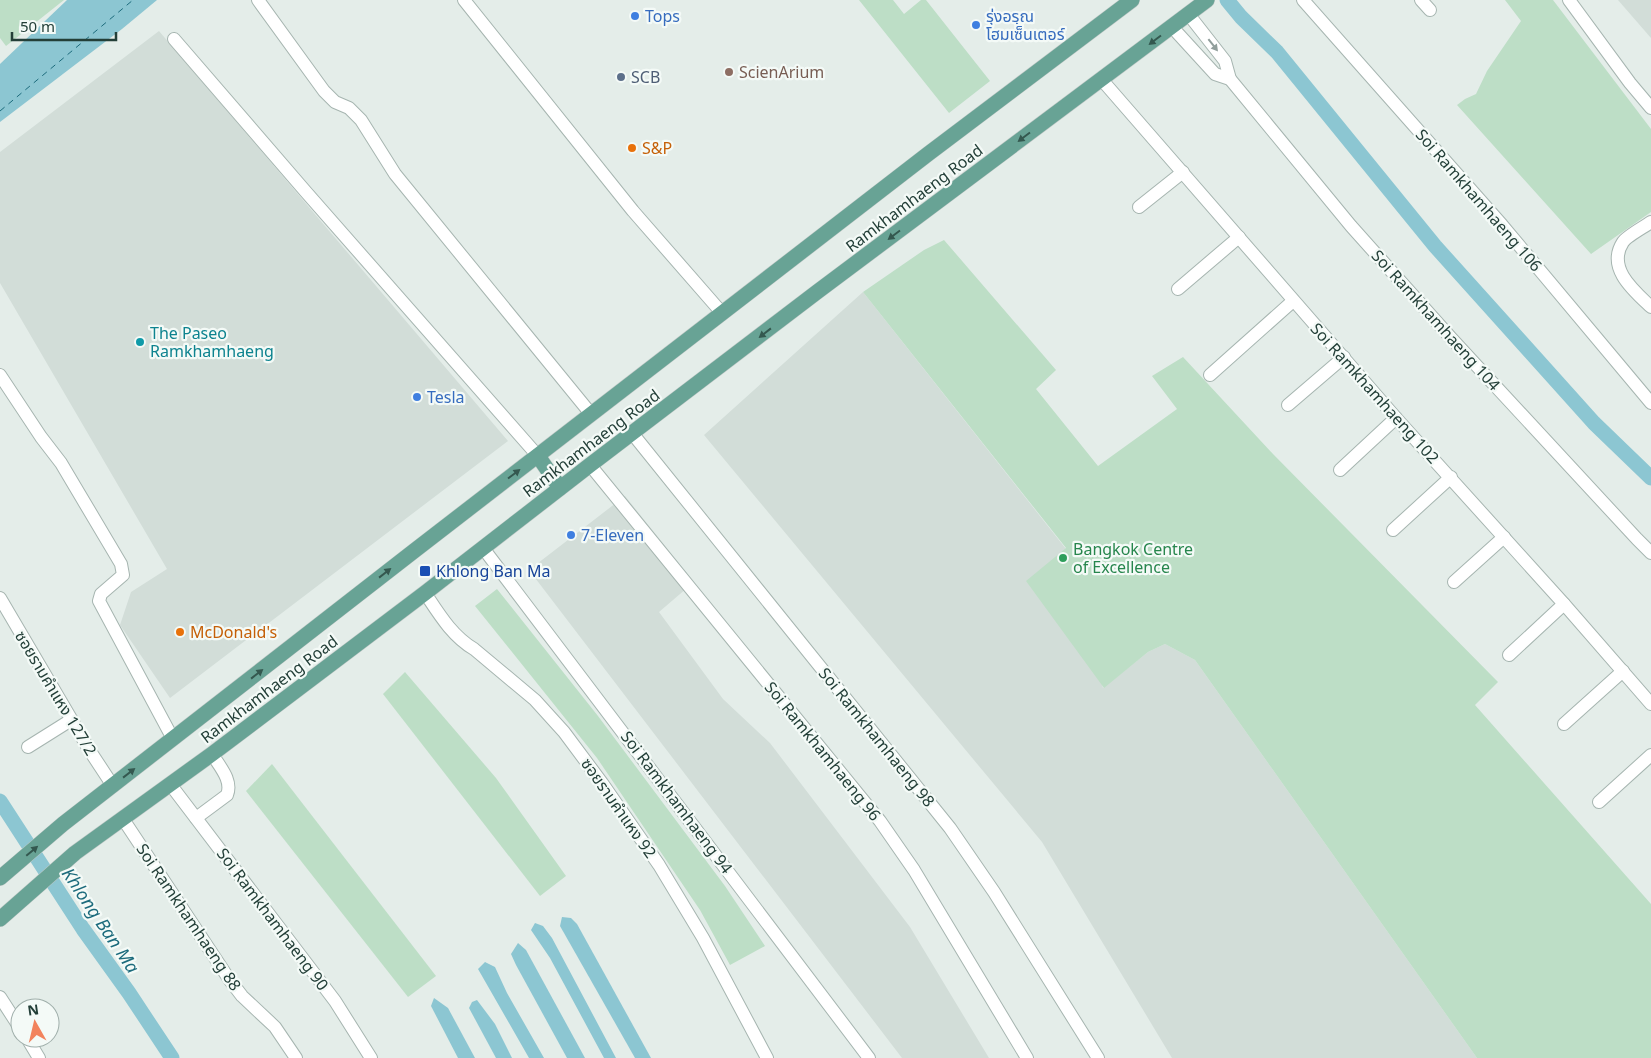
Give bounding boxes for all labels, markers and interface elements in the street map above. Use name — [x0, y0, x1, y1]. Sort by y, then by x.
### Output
place label: Tops — [645, 5, 680, 27]
place label: รุ่งอรุณ โฮมเซ็นเตอร์ — [986, 5, 1065, 45]
scale bar — [12, 10, 116, 42]
marker: Tops — [629, 10, 641, 22]
text: 50 m — [20, 16, 55, 36]
marker: รุ่งอรุณ โฮมเซ็นเตอร์ — [970, 19, 982, 31]
one-way arrow — [1149, 35, 1162, 46]
one-way arrow — [1208, 38, 1218, 52]
place label: ScienArium — [739, 61, 824, 83]
place label: SCB — [631, 66, 660, 88]
marker: ScienArium — [723, 66, 735, 78]
marker: SCB — [615, 71, 627, 83]
street label: Soi Ramkhamhaeng 106 — [1411, 124, 1547, 276]
one-way arrow — [1018, 132, 1031, 143]
place label: S&P — [642, 137, 672, 159]
street label: Ramkhamhaeng Road — [841, 139, 987, 257]
marker: S&P — [626, 142, 638, 154]
one-way arrow — [888, 229, 901, 240]
street label: Soi Ramkhamhaeng 104 — [1367, 245, 1505, 395]
street label: Soi Ramkhamhaeng 102 — [1306, 318, 1444, 468]
place label: The Paseo Ramkhamhaeng — [150, 322, 274, 362]
one-way arrow — [758, 327, 771, 338]
marker: The Paseo Ramkhamhaeng — [134, 336, 146, 348]
street label: Ramkhamhaeng Road — [518, 384, 664, 502]
place label: Tesla — [427, 386, 465, 408]
marker: Tesla — [411, 391, 423, 403]
one-way arrow — [507, 469, 521, 479]
place label: 7-Eleven — [581, 524, 644, 546]
marker: 7-Eleven — [565, 529, 577, 541]
place label: Bangkok Centre of Excellence — [1073, 538, 1193, 578]
marker: Bangkok Centre of Excellence — [1057, 552, 1069, 564]
place label: Khlong Ban Ma — [436, 560, 550, 582]
marker: Khlong Ban Ma — [418, 564, 432, 578]
one-way arrow — [378, 568, 391, 579]
place label: McDonald's — [190, 621, 277, 643]
marker: McDonald's — [174, 626, 186, 638]
street label: ซอยรามคำแหง 127/2 — [10, 627, 102, 759]
street label: Ramkhamhaeng Road — [196, 630, 342, 748]
street label: Soi Ramkhamhaeng 98 — [814, 663, 940, 811]
one-way arrow — [251, 668, 264, 679]
street label: Soi Ramkhamhaeng 96 — [760, 677, 886, 825]
street label: Soi Ramkhamhaeng 94 — [616, 726, 738, 878]
street label: ซอยรามคําแหง 92 — [576, 754, 662, 862]
one-way arrow — [122, 768, 135, 779]
street label: Soi Ramkhamhaeng 88 — [131, 839, 247, 995]
street label: Soi Ramkhamhaeng 90 — [212, 843, 334, 995]
one-way arrow — [25, 845, 37, 857]
water label: Khlong Ban Ma — [57, 863, 145, 977]
north arrow — [10, 998, 60, 1048]
text: N — [26, 999, 40, 1020]

